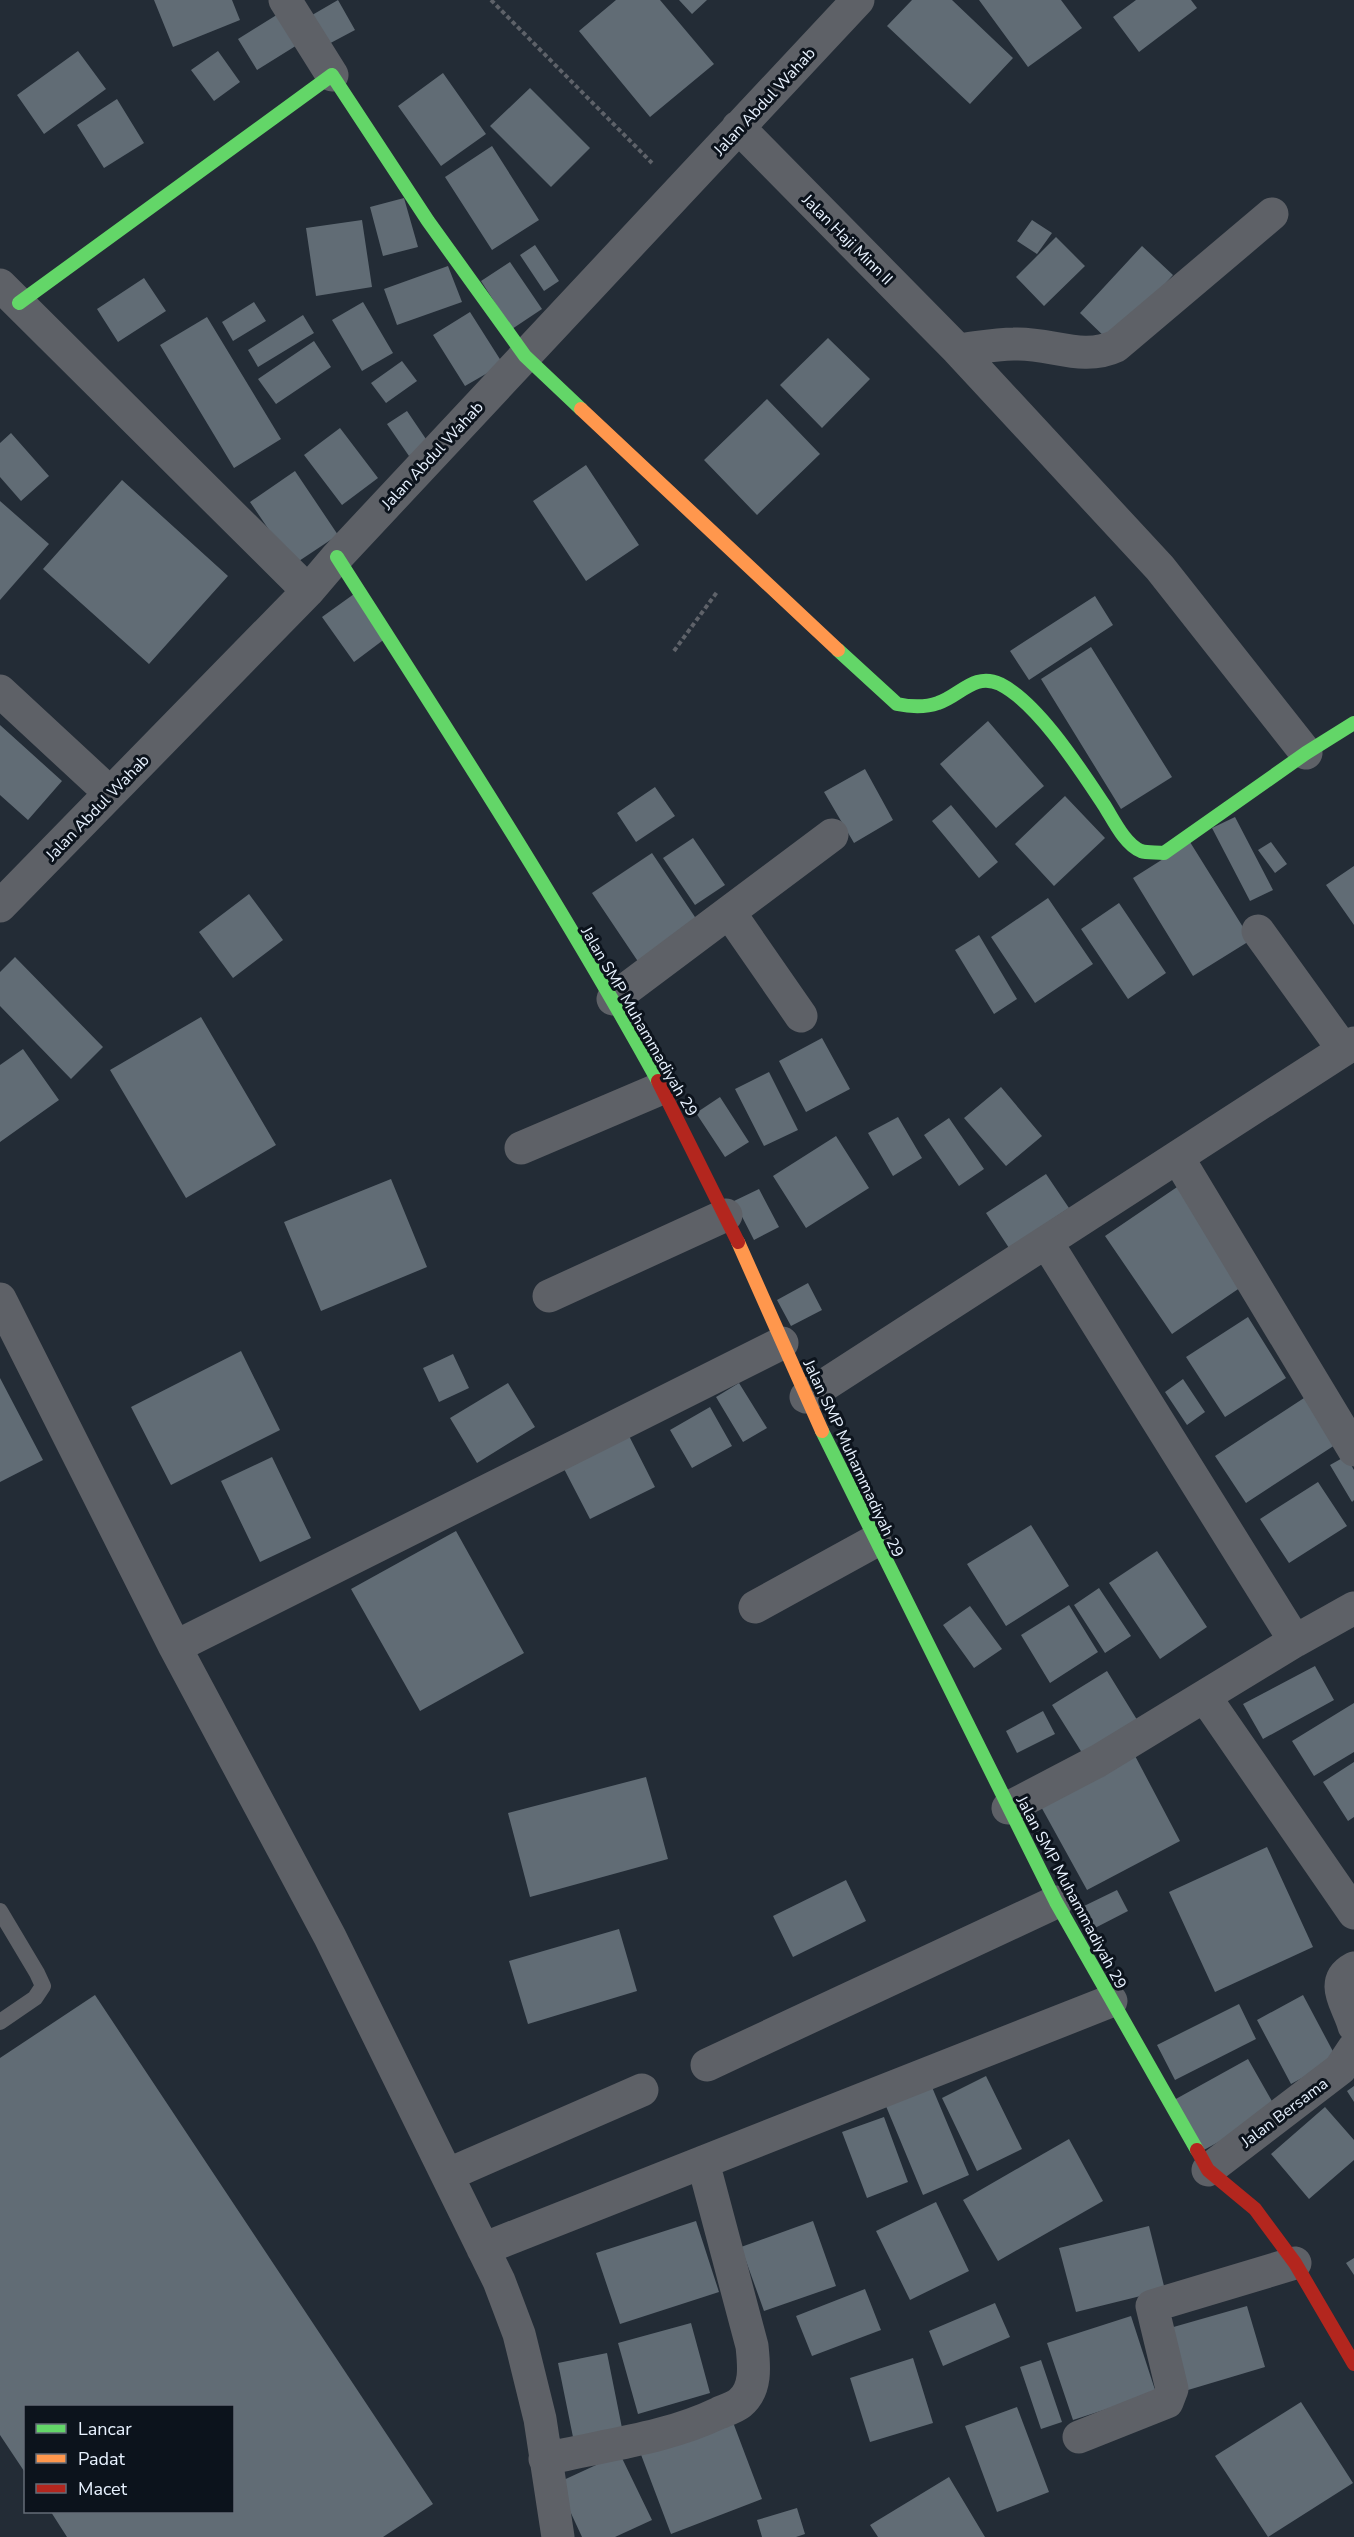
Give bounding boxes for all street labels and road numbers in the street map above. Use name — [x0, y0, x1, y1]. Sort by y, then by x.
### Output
street label: Jalan Abdul Wahab — [708, 43, 821, 161]
street label: Jalan Haji Minn II — [796, 189, 898, 290]
street label: Jalan Abdul Wahab — [376, 397, 489, 515]
street label: Jalan Abdul Wahab — [40, 750, 154, 867]
street label: Jalan SMP Muhammadiyah 29 — [575, 922, 703, 1120]
street label: Jalan SMP Muhammadiyah 29 — [797, 1355, 909, 1561]
street label: Jalan SMP Muhammadiyah 29 — [1010, 1791, 1132, 1993]
street label: Jalan Bersama — [1236, 2073, 1333, 2153]

